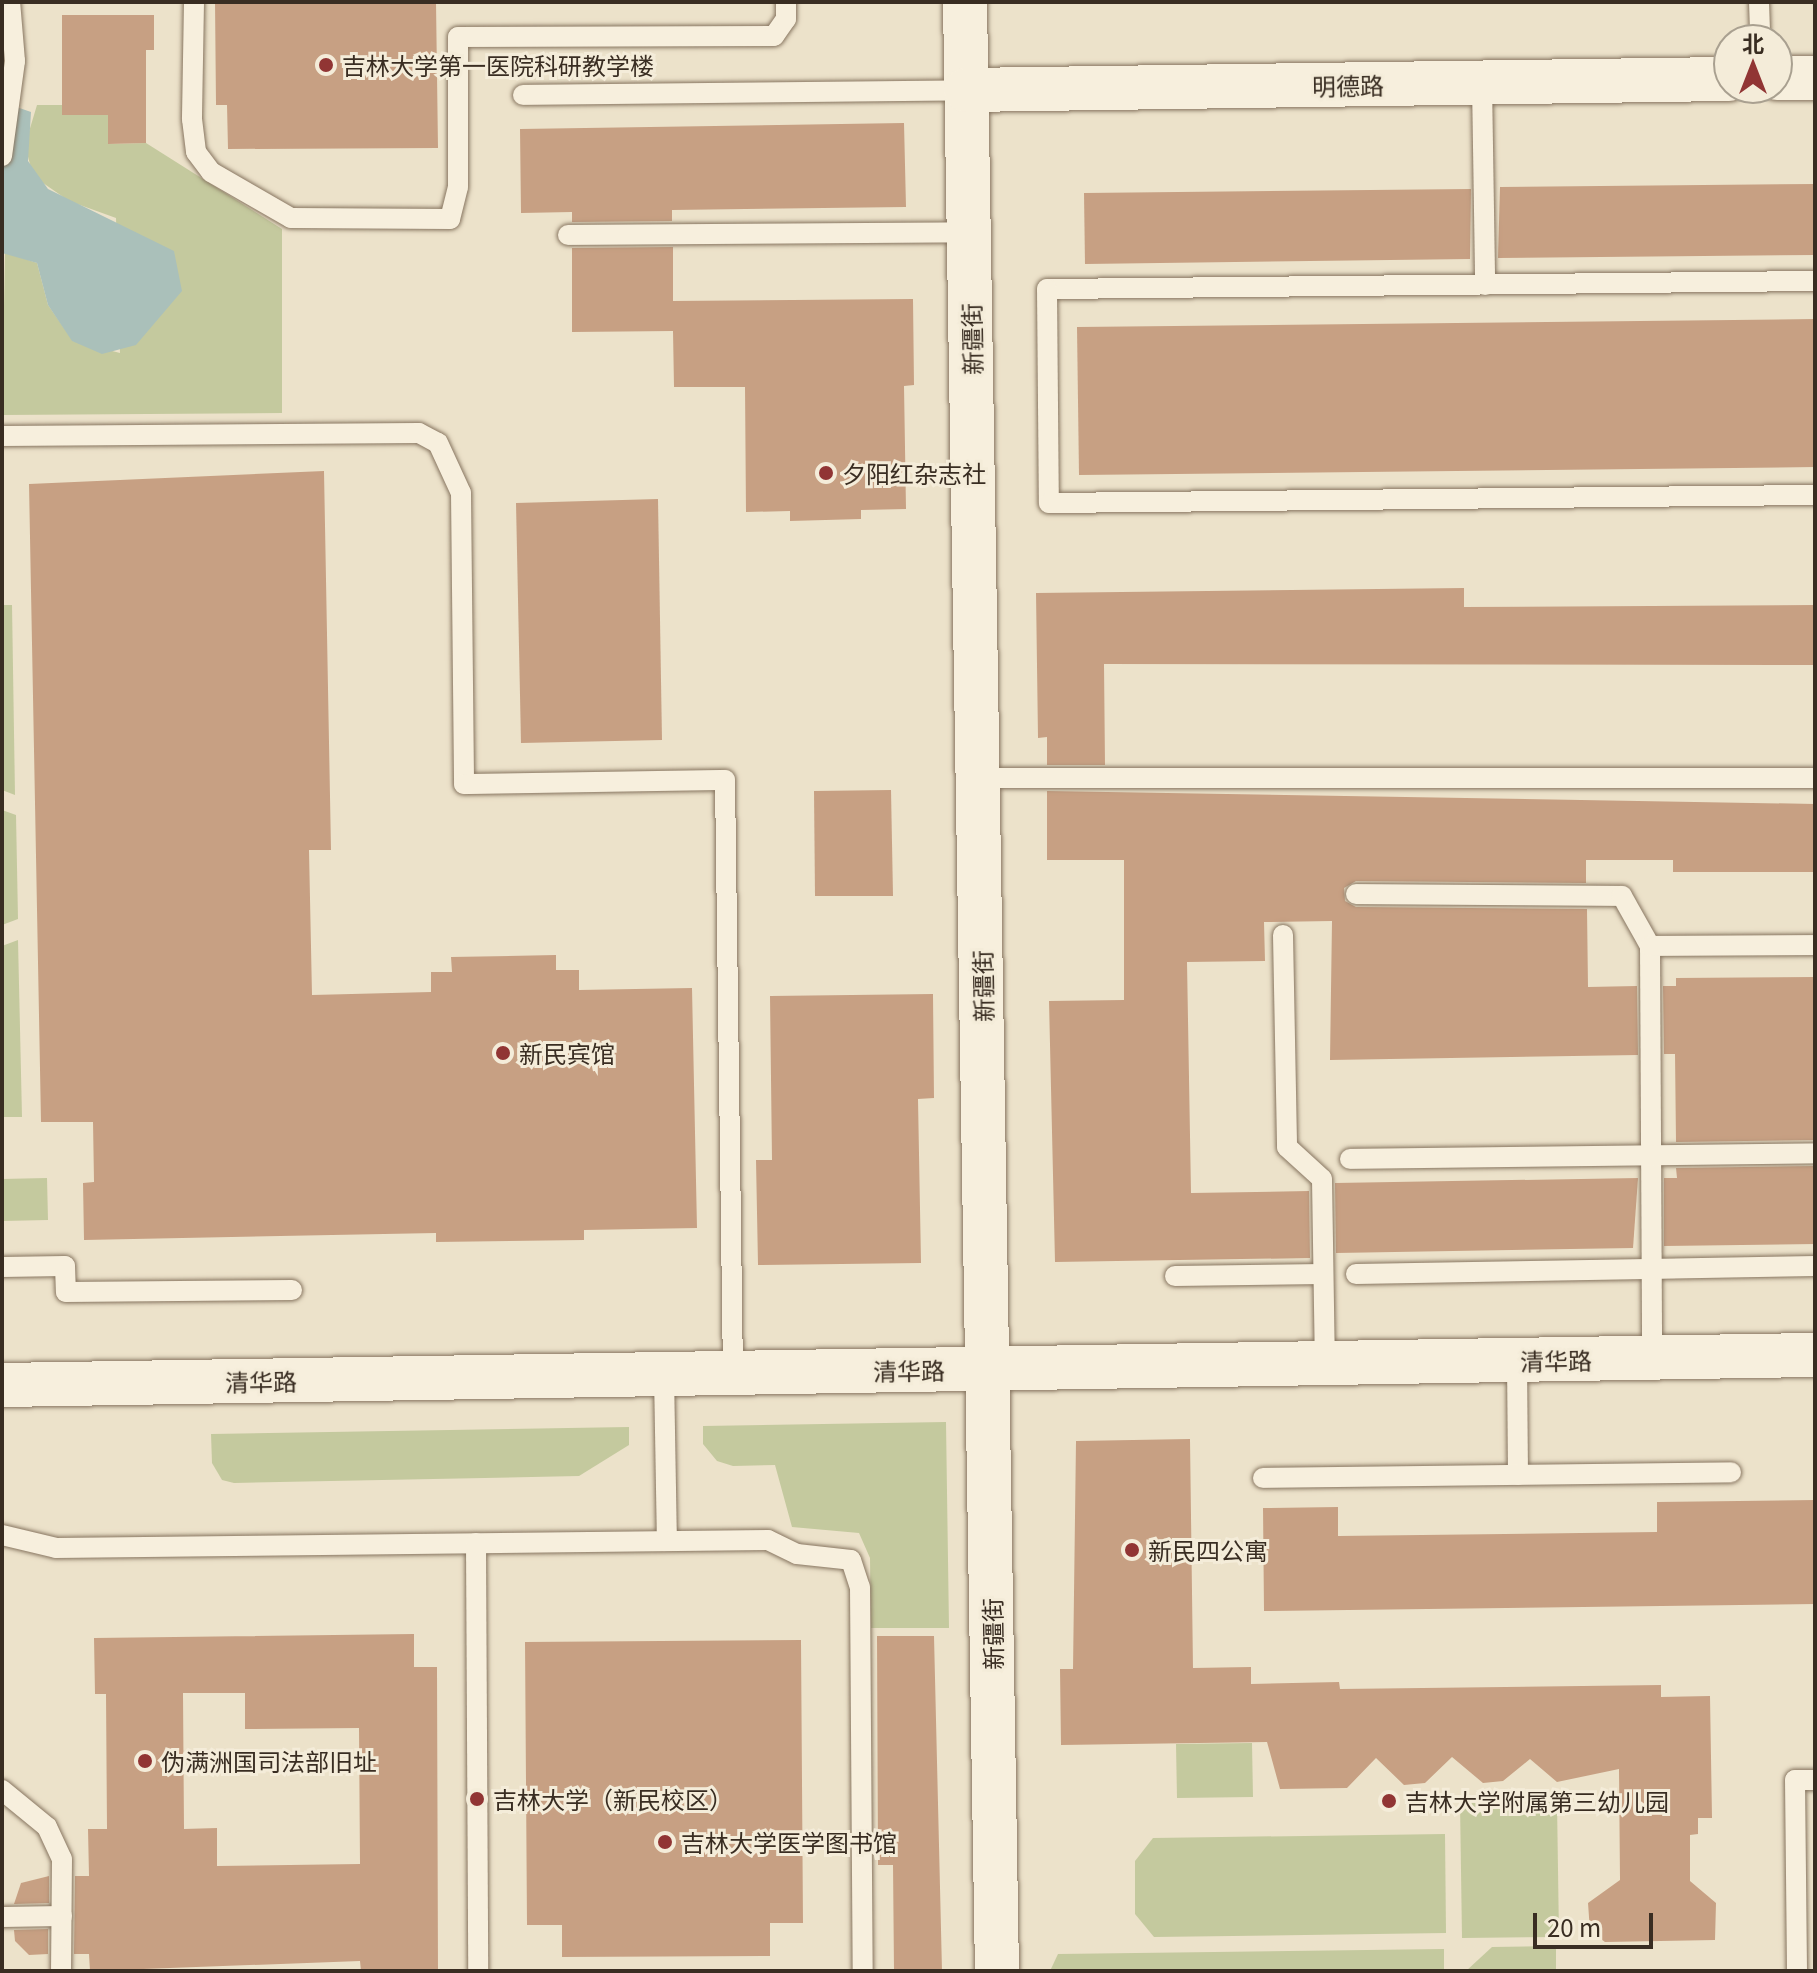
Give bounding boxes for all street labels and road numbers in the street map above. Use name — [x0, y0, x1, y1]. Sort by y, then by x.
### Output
street label: 明德路 — [1312, 70, 1384, 100]
street label: 新疆街 — [956, 303, 986, 375]
street label: 新疆街 — [967, 950, 997, 1022]
street label: 清华路 — [1520, 1345, 1592, 1375]
street label: 清华路 — [873, 1355, 945, 1385]
street label: 清华路 — [225, 1366, 297, 1396]
street label: 新疆街 — [977, 1598, 1007, 1670]

